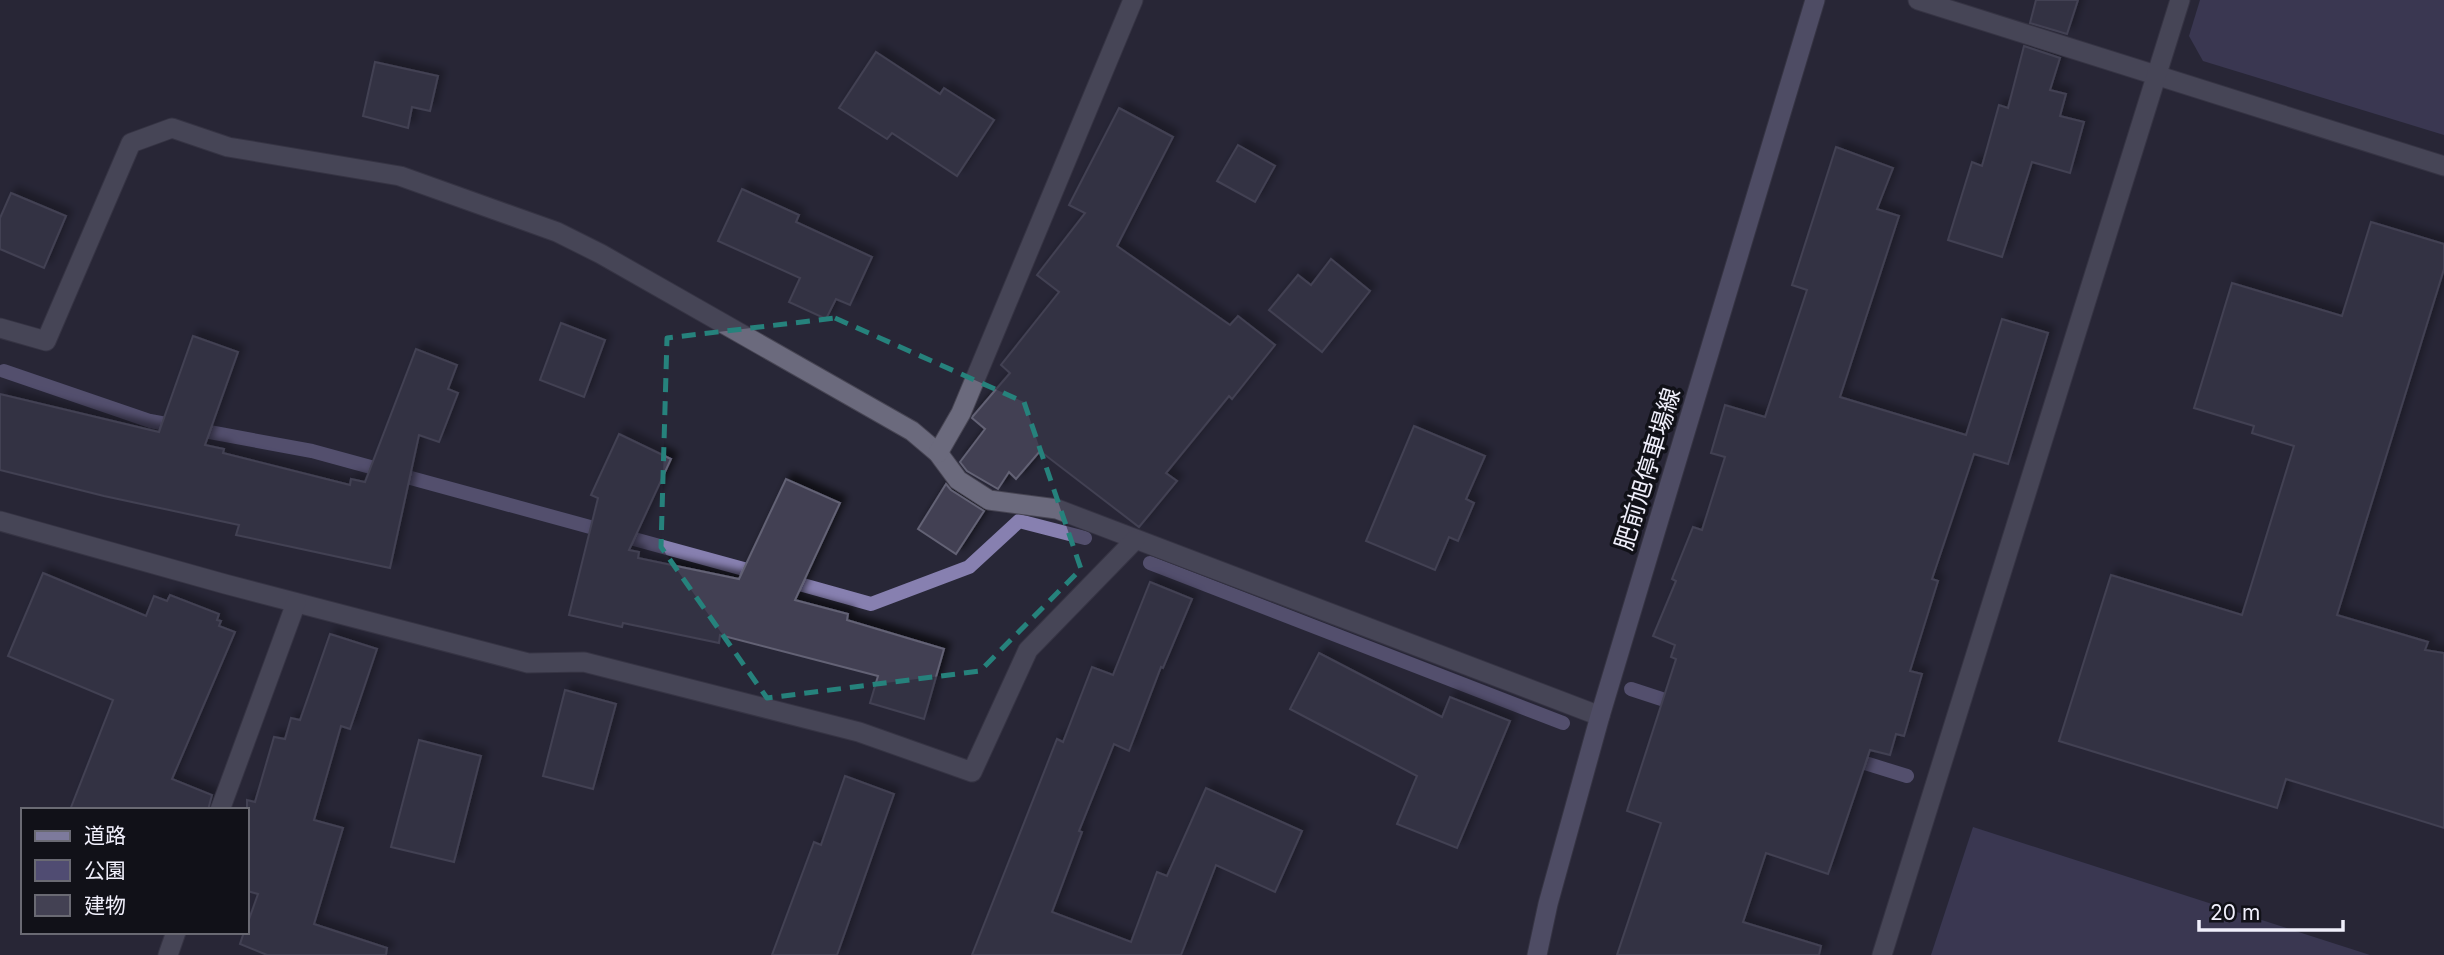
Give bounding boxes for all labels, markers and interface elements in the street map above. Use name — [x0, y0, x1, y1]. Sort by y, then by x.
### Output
street label: 肥前旭停車場線 — [1609, 384, 1686, 553]
legend — [21, 808, 248, 934]
text: 道路 — [84, 823, 126, 848]
text: 公園 — [84, 858, 126, 883]
scale bar — [2199, 888, 2342, 932]
text: 建物 — [84, 893, 126, 918]
text: 20 m — [2210, 900, 2260, 925]

